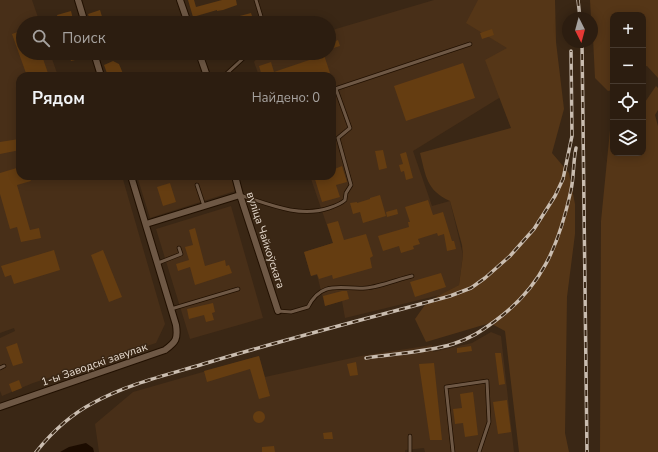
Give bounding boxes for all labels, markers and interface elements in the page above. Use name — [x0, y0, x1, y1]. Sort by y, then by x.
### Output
north arrow — [562, 12, 598, 48]
map controls — [610, 12, 646, 156]
button: + — [610, 12, 646, 48]
search box — [16, 16, 336, 60]
icon: search — [30, 27, 52, 49]
text: Поиск — [62, 28, 106, 48]
button: − — [610, 48, 646, 84]
button: locate — [610, 84, 646, 120]
text: Рядом — [32, 87, 85, 110]
text: Найдено: 0 — [252, 89, 320, 107]
button: layers — [610, 120, 646, 156]
street label: вуліца Чайкоўскага — [243, 190, 288, 290]
street label: 1-ы Заводскі завулак — [39, 339, 149, 390]

